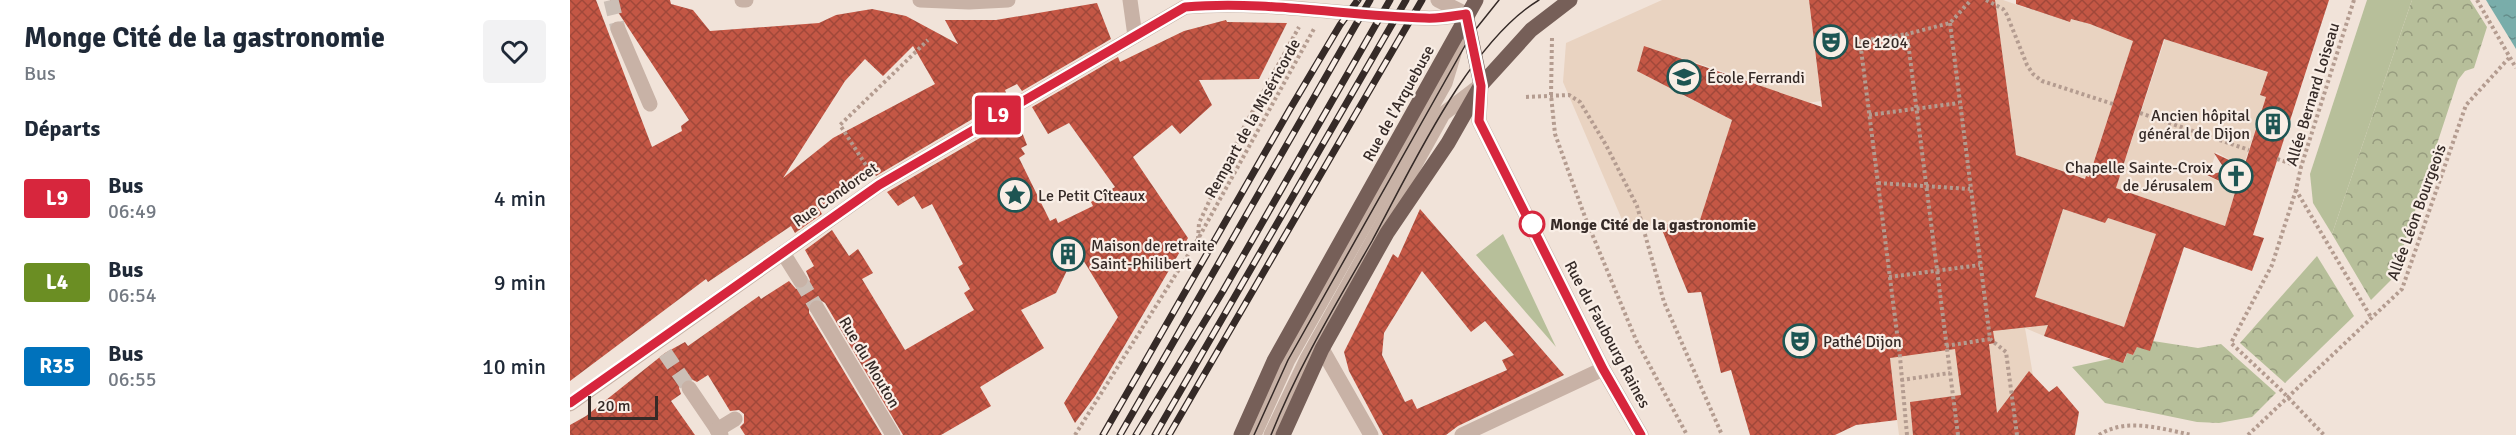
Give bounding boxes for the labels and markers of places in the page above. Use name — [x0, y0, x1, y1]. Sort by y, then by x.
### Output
theatre icon: Le 1204 — [1813, 24, 1849, 60]
place label: Le 1204 — [1854, 33, 1908, 53]
school or university icon: École Ferrandi — [1666, 59, 1702, 95]
place label: École Ferrandi — [1707, 68, 1805, 88]
place label: Ancien hôpital général de Dijon — [2139, 106, 2250, 144]
building icon: Ancien hôpital général de Dijon — [2255, 106, 2291, 142]
place label: Chapelle Sainte-Croix de Jérusalem — [2065, 158, 2214, 196]
church icon: Chapelle Sainte-Croix de Jérusalem — [2218, 158, 2254, 194]
place icon: Le Petit Cîteaux — [997, 177, 1033, 213]
place label: Le Petit Cîteaux — [1038, 186, 1146, 206]
marker: Monge Cité de la gastronomie — [1519, 211, 1545, 237]
place label: Monge Cité de la gastronomie — [1550, 215, 1756, 235]
building icon: Maison de retraite Saint-Philibert — [1050, 236, 1086, 272]
place label: Maison de retraite Saint-Philibert — [1091, 236, 1215, 274]
theatre icon: Pathé Dijon — [1782, 323, 1818, 359]
place label: Pathé Dijon — [1823, 332, 1902, 352]

